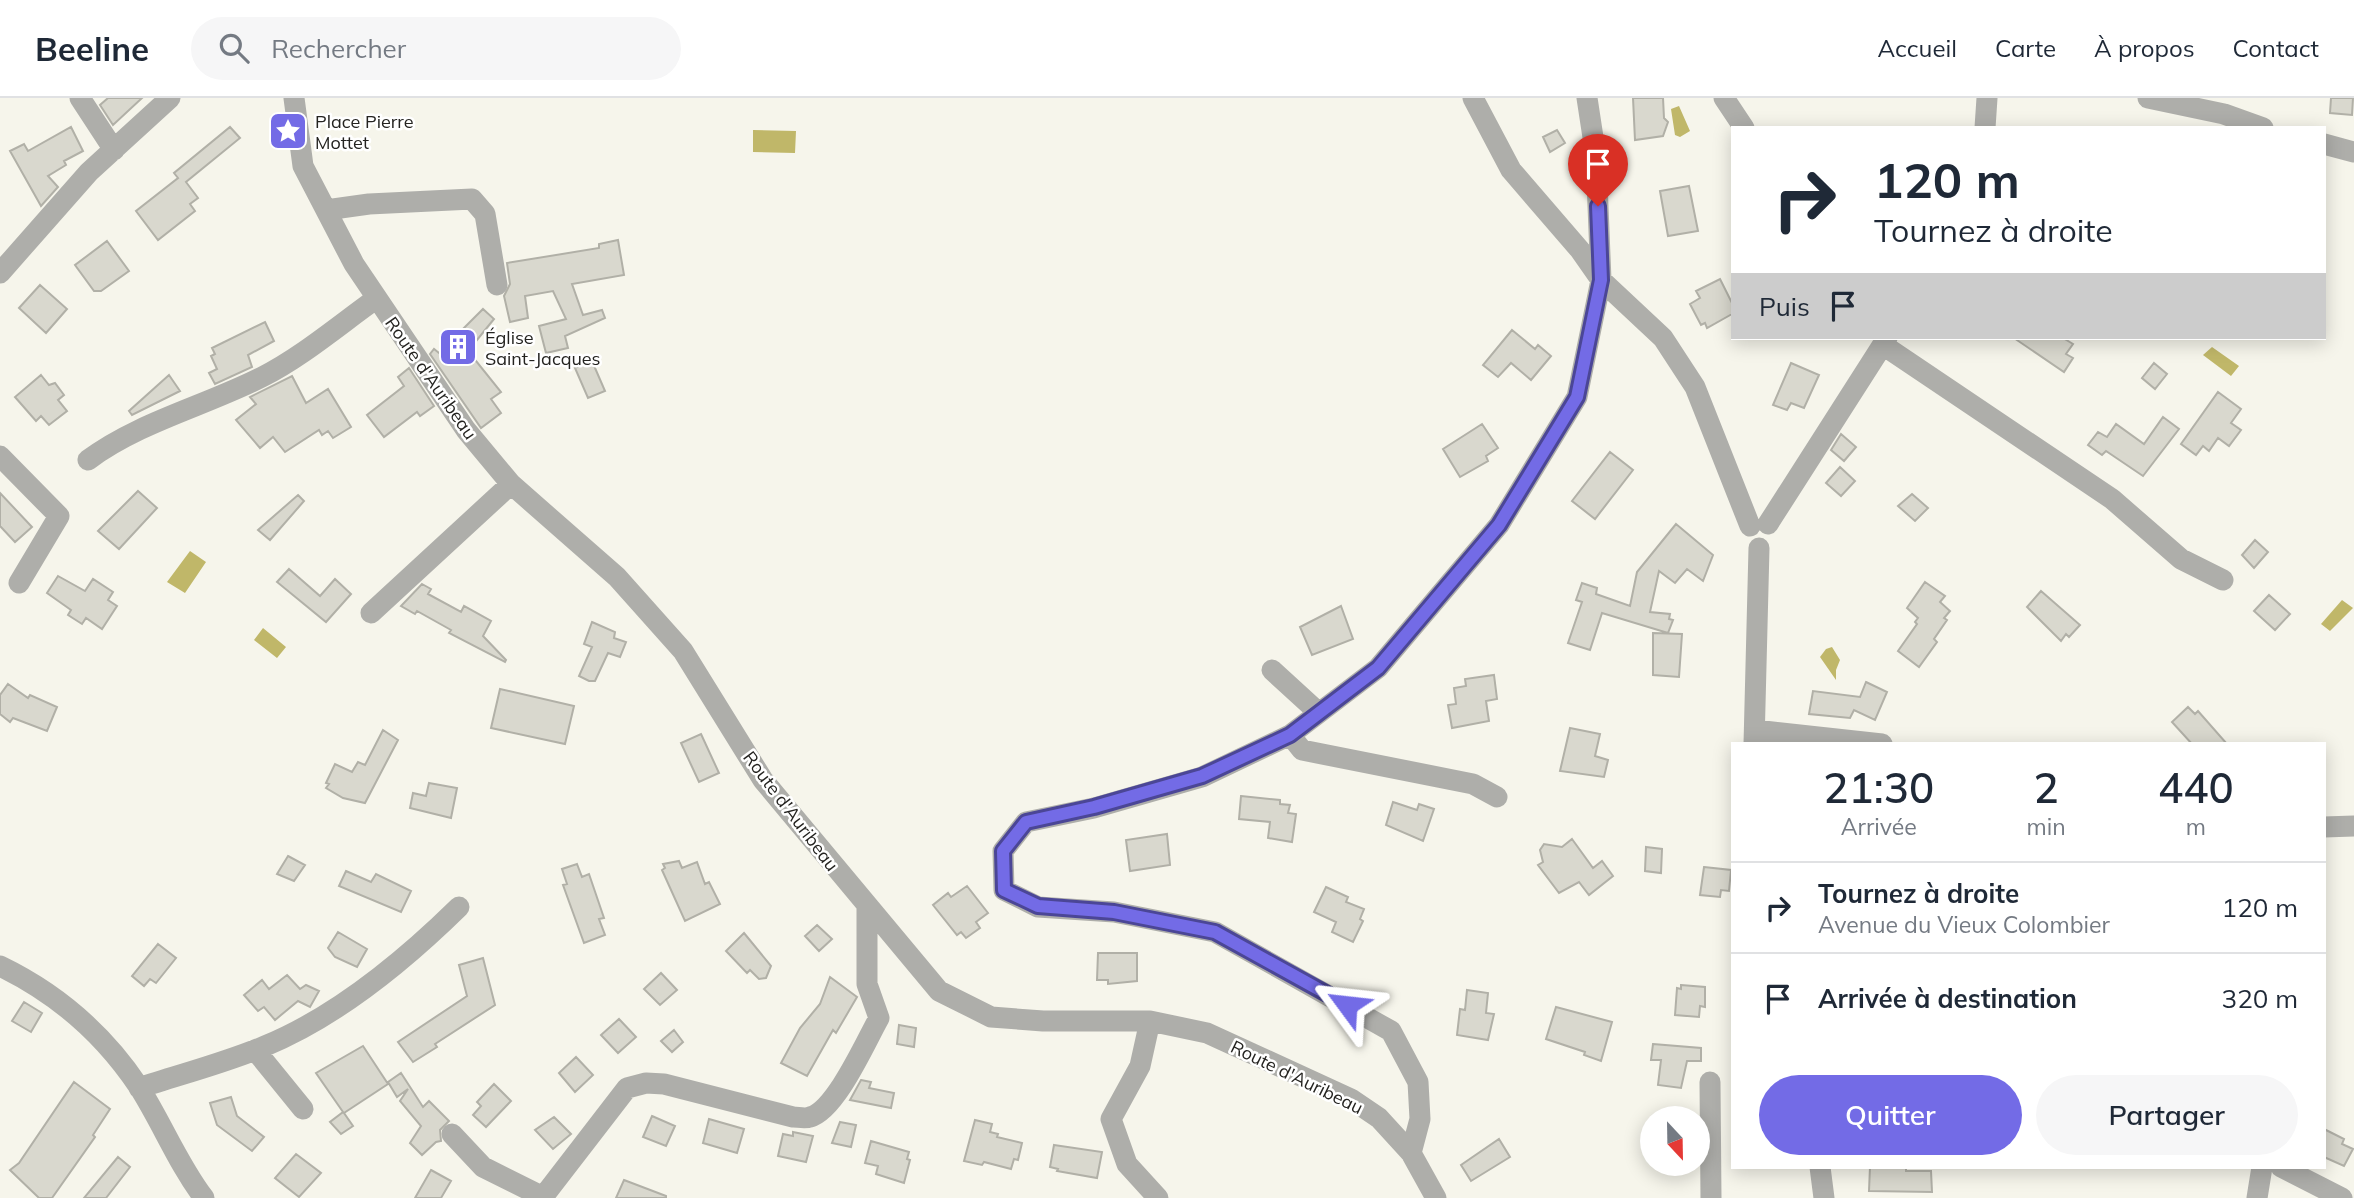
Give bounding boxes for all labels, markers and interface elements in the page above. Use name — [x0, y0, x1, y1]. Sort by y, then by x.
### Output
search box — [191, 17, 681, 80]
text: Beeline — [35, 28, 149, 69]
icon: search — [215, 29, 253, 67]
text: Rechercher — [271, 32, 406, 65]
text: Accueil — [1878, 33, 1957, 63]
text: Carte — [1995, 33, 2056, 63]
text: À propos — [2094, 33, 2195, 63]
text: Contact — [2233, 33, 2319, 63]
place icon: Place Pierre Mottet — [267, 110, 309, 152]
place label: Place Pierre Mottet — [315, 110, 414, 154]
pin — [1568, 134, 1628, 206]
icon: arrive — [1579, 145, 1617, 183]
text: 120 m — [1874, 149, 2020, 210]
icon: right — [1759, 154, 1850, 245]
text: Tournez à droite — [1874, 210, 2113, 250]
icon: arrive — [1824, 287, 1862, 325]
text: Puis — [1759, 290, 1810, 323]
street label: Route d'Auribeau — [380, 312, 482, 444]
building icon: Église Saint-Jacques — [437, 326, 479, 368]
place label: Église Saint-Jacques — [485, 326, 601, 370]
street label: Route d'Auribeau — [738, 746, 844, 876]
text: 21:30 — [1823, 761, 1934, 814]
text: 2 — [2033, 761, 2059, 814]
text: 440 — [2158, 761, 2234, 814]
text: Arrivée — [1841, 812, 1917, 841]
text: min — [2026, 812, 2066, 841]
text: m — [2186, 812, 2206, 841]
text: Tournez à droite — [1818, 877, 2019, 910]
icon: right — [1759, 889, 1797, 927]
text: 120 m — [2222, 891, 2298, 924]
text: Avenue du Vieux Colombier — [1818, 910, 2110, 939]
position arrow — [1310, 968, 1384, 1042]
icon: arrive — [1759, 980, 1797, 1018]
text: Arrivée à destination — [1818, 982, 2077, 1015]
text: 320 m — [2222, 982, 2298, 1015]
street label: Route d'Auribeau — [1227, 1035, 1367, 1119]
button: Quitter — [1759, 1075, 2022, 1155]
button: Partager — [2036, 1075, 2298, 1155]
north arrow — [1640, 1106, 1710, 1176]
map controls — [1640, 1106, 1710, 1176]

